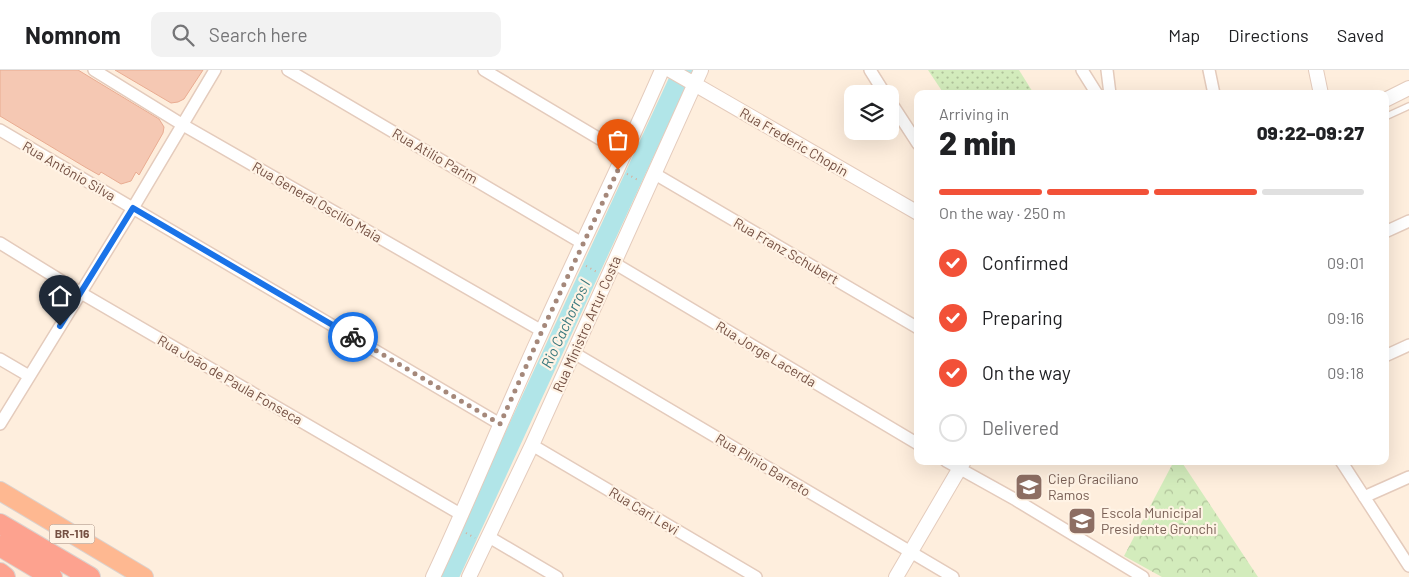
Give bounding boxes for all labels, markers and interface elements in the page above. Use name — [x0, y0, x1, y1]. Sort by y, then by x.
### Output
search box — [151, 12, 501, 57]
text: Nomnom — [25, 20, 121, 49]
icon: search — [169, 21, 197, 49]
text: Search here — [209, 23, 308, 46]
text: Map — [1168, 24, 1200, 46]
text: Directions — [1228, 24, 1309, 46]
text: Saved — [1337, 24, 1384, 46]
map controls — [844, 85, 899, 140]
button: layers — [844, 85, 899, 140]
street label: Rua Frederic Chopin — [737, 104, 852, 180]
text: Arriving in — [939, 104, 1009, 123]
pin — [597, 119, 639, 170]
text: 09:22–09:27 — [1257, 121, 1364, 144]
text: 2 min — [939, 123, 1016, 161]
street label: Rua Atilio Parim — [389, 124, 481, 187]
icon: bag — [604, 126, 632, 154]
street label: Rua Antônio Silva — [20, 137, 119, 204]
street label: Rua General Oscilio Maia — [250, 158, 385, 246]
text: On the way · 250 m — [939, 203, 1066, 222]
street label: Rua Franz Schubert — [731, 214, 842, 288]
icon: check — [939, 249, 967, 277]
text: Confirmed — [982, 251, 1069, 274]
street label: Rua Ministro Artur Costa — [549, 253, 624, 395]
text: 09:01 — [1327, 253, 1364, 272]
pin — [39, 275, 81, 326]
water label: Rio Cachorros I — [537, 276, 594, 371]
icon: home — [46, 282, 74, 310]
icon: check — [939, 304, 967, 332]
text: Preparing — [982, 306, 1063, 329]
text: 09:16 — [1327, 308, 1364, 327]
courier — [328, 312, 378, 362]
street label: Rua Jorge Lacerda — [713, 317, 820, 390]
icon: bike — [339, 323, 367, 351]
street label: Rua João de Paula Fonseca — [155, 331, 306, 428]
icon: check — [939, 359, 967, 387]
text: On the way — [982, 361, 1071, 384]
text: 09:18 — [1327, 363, 1364, 382]
text: Delivered — [982, 416, 1059, 439]
street label: Rua Plínio Barreto — [713, 429, 814, 500]
place label: Ciep Graciliano Ramos — [1048, 470, 1139, 503]
school or university icon: Ciep Graciliano Ramos — [1014, 472, 1044, 502]
street label: Rua Cari Levi — [606, 483, 682, 538]
place label: Escola Municipal Presidente Gronchi — [1101, 504, 1217, 537]
school or university icon: Escola Municipal Presidente Gronchi — [1067, 506, 1097, 536]
road number: BR-116 — [50, 524, 94, 544]

